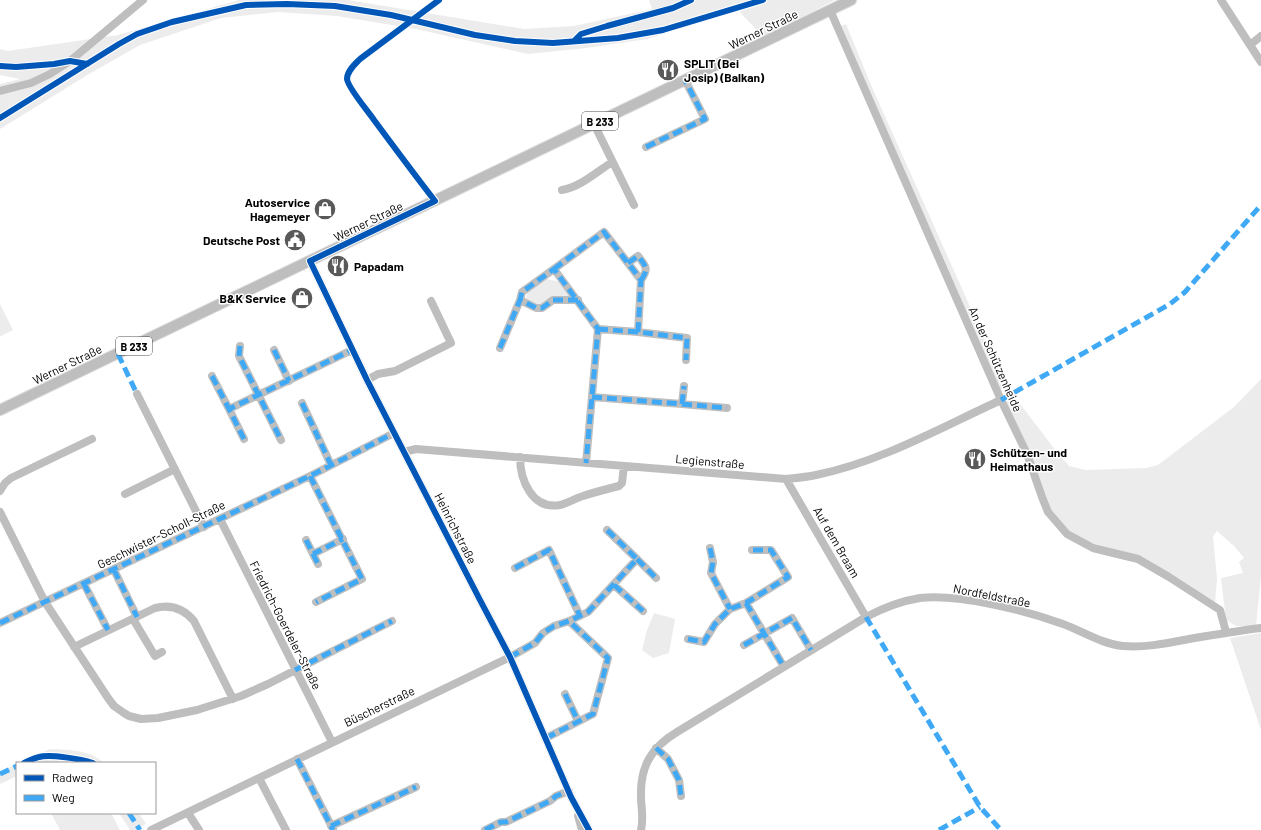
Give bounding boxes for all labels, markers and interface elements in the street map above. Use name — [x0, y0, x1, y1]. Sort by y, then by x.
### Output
street label: Werner Straße — [726, 6, 800, 52]
place label: SPLIT (Bei Josip) (Balkan) — [684, 56, 765, 84]
restaurant icon: SPLIT (Bei Josip) (Balkan) — [655, 57, 681, 83]
road number: B 233 — [582, 112, 618, 130]
place label: Autoservice Hagemeyer — [245, 195, 310, 223]
shop icon: Autoservice Hagemeyer — [312, 196, 338, 222]
street label: Werner Straße — [331, 198, 405, 244]
public building icon: Deutsche Post — [282, 227, 308, 253]
place label: Deutsche Post — [203, 233, 280, 247]
restaurant icon: Papadam — [325, 253, 351, 279]
place label: Papadam — [354, 259, 404, 273]
shop icon: B&K Service — [289, 285, 315, 311]
place label: B&K Service — [220, 291, 286, 305]
street label: An der Schützenheide — [967, 304, 1025, 414]
road number: B 233 — [116, 337, 152, 355]
street label: Werner Straße — [30, 341, 104, 387]
place label: Schützen- und Heimathaus — [990, 445, 1067, 473]
restaurant icon: Schützen- und Heimathaus — [962, 446, 988, 472]
street label: Legienstraße — [675, 451, 745, 471]
street label: Heinrichstraße — [432, 490, 480, 566]
street label: Geschwister-Scholl-Straße — [95, 497, 227, 571]
street label: Auf dem Braam — [811, 504, 863, 580]
street label: Friedrich-Goerdeler-Straße — [247, 558, 325, 692]
street label: Nordfeldstraße — [952, 581, 1032, 609]
street label: Büscherstraße — [341, 683, 417, 729]
legend — [16, 762, 156, 814]
text: Radweg — [52, 770, 93, 784]
text: Weg — [52, 790, 75, 804]

